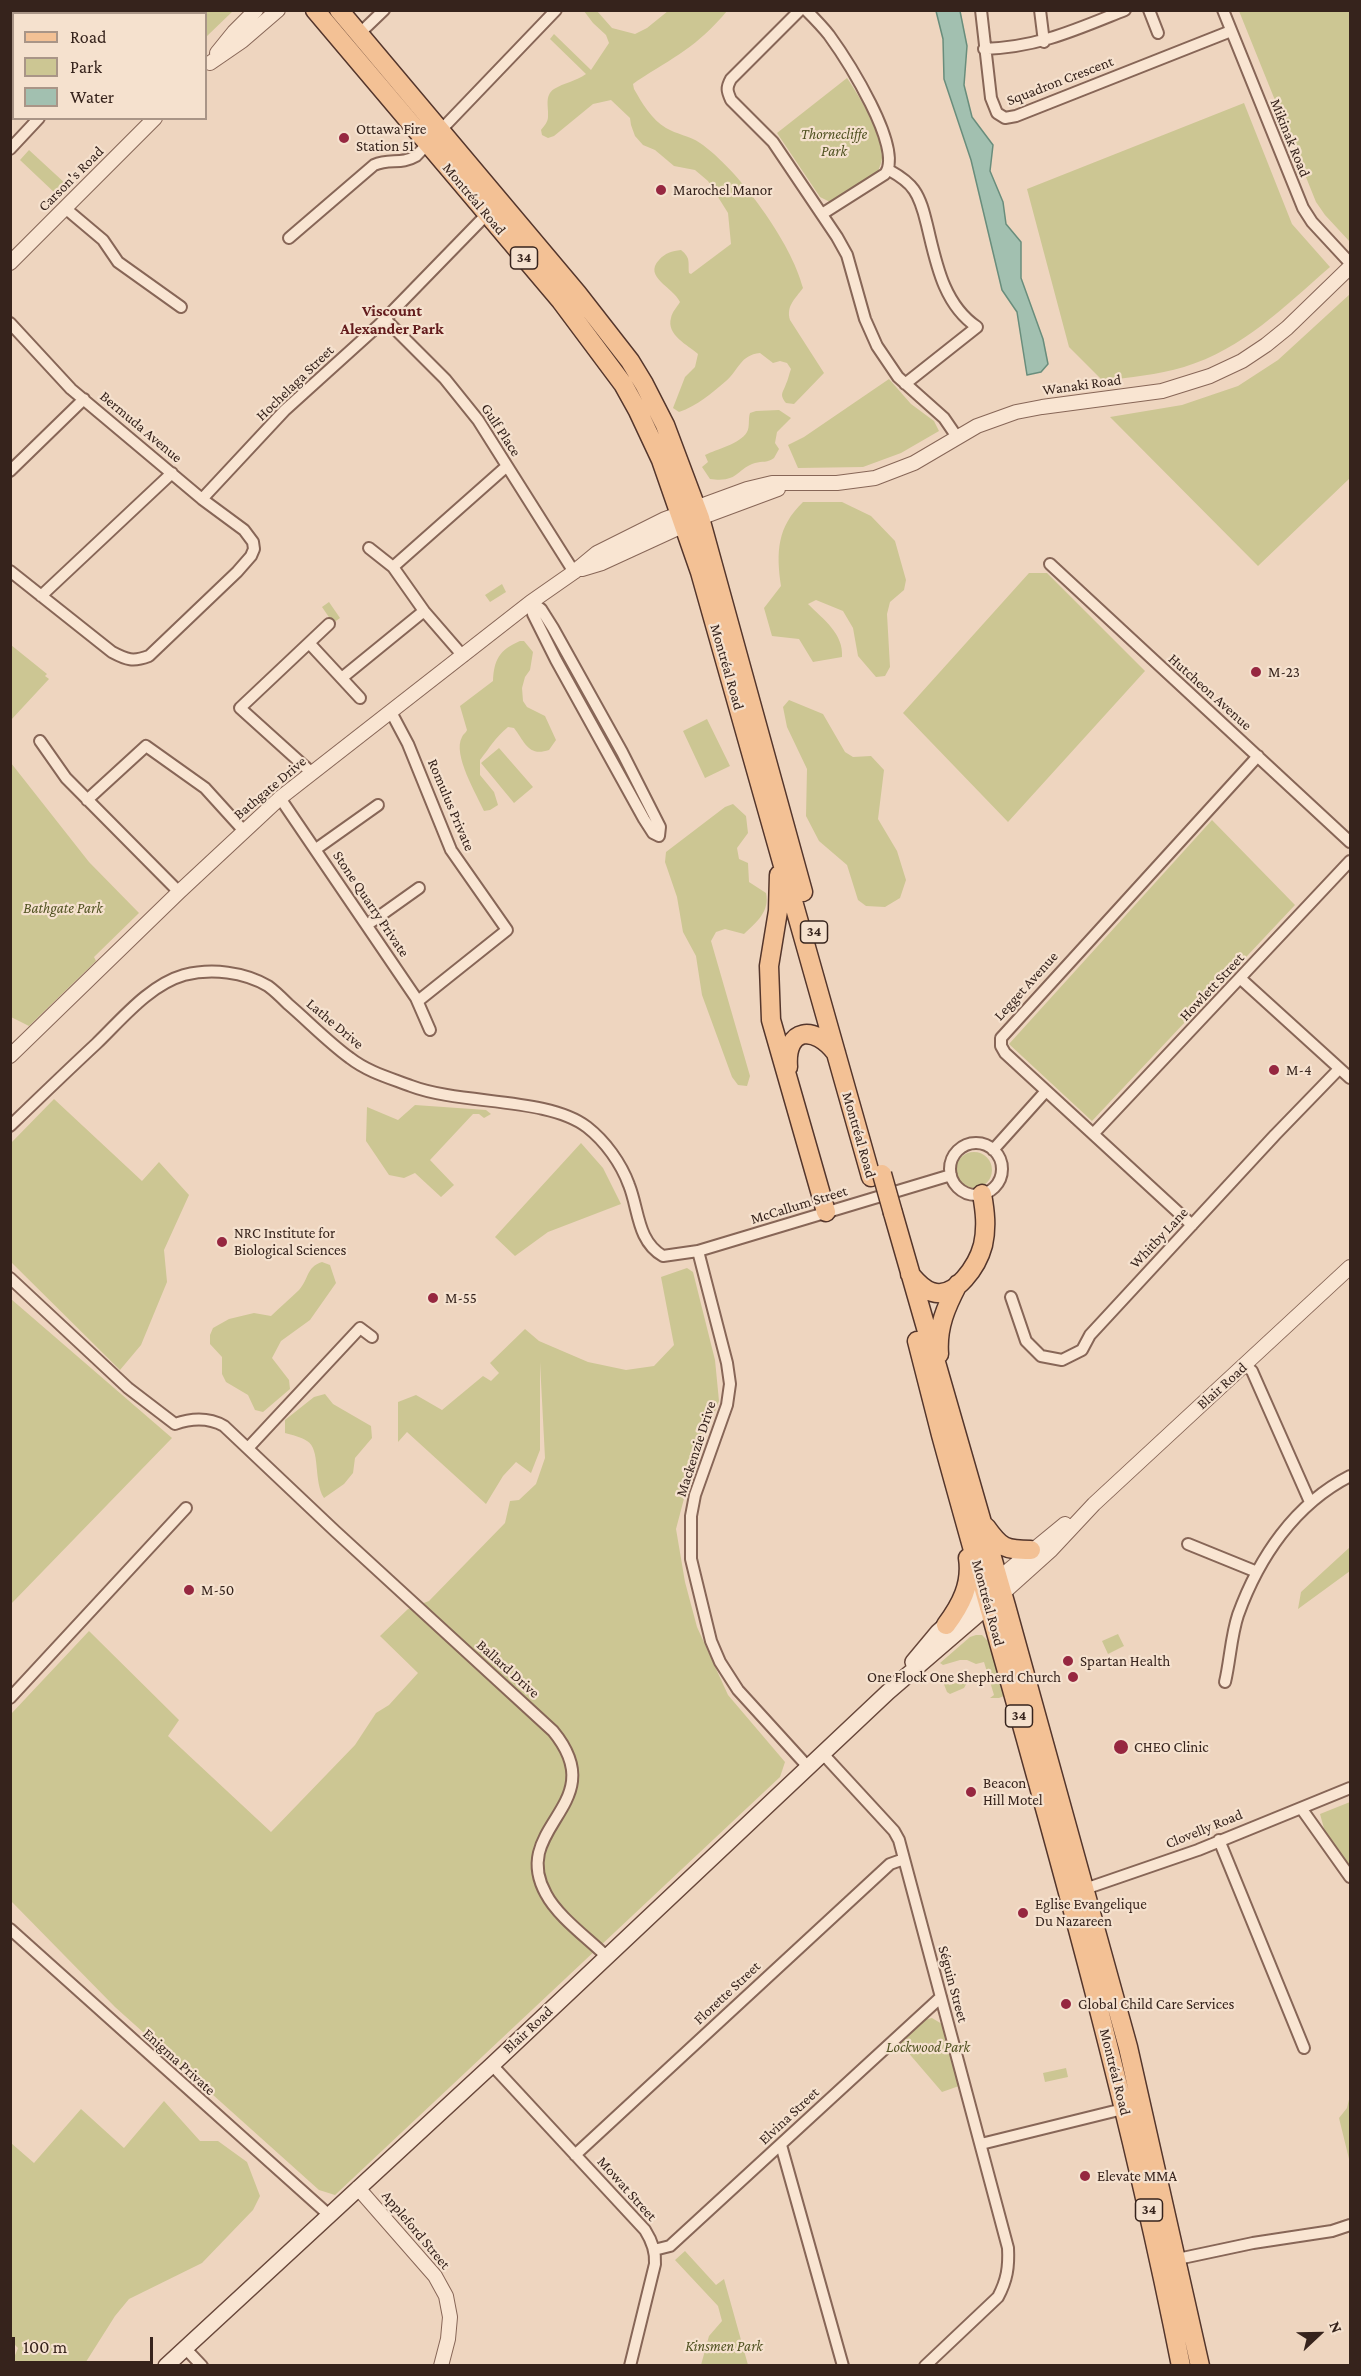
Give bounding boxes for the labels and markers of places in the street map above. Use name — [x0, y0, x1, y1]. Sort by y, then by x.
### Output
place label: Ottawa Fire Station 51 — [356, 120, 426, 155]
marker: Ottawa Fire Station 51 — [337, 131, 351, 145]
place label: Marochel Manor — [673, 181, 773, 199]
marker: Marochel Manor — [654, 183, 668, 197]
place label: M-23 — [1268, 663, 1300, 681]
marker: M-23 — [1249, 665, 1263, 679]
place label: M-4 — [1286, 1061, 1312, 1079]
marker: M-4 — [1267, 1063, 1281, 1077]
place label: NRC Institute for Biological Sciences — [234, 1224, 346, 1259]
marker: NRC Institute for Biological Sciences — [215, 1235, 229, 1249]
place label: M-55 — [445, 1289, 477, 1307]
marker: M-55 — [426, 1291, 440, 1305]
place label: M-50 — [201, 1581, 234, 1599]
marker: M-50 — [182, 1583, 196, 1597]
place label: Spartan Health — [1080, 1652, 1170, 1670]
marker: Spartan Health — [1061, 1654, 1075, 1668]
place label: One Flock One Shepherd Church — [867, 1668, 1061, 1686]
marker: One Flock One Shepherd Church — [1066, 1670, 1080, 1684]
marker: CHEO Clinic — [1112, 1738, 1130, 1756]
place label: CHEO Clinic — [1134, 1738, 1209, 1756]
place label: Beacon Hill Motel — [983, 1774, 1043, 1809]
marker: Beacon Hill Motel — [964, 1785, 978, 1799]
place label: Eglise Evangelique Du Nazareen — [1035, 1895, 1147, 1930]
marker: Eglise Evangelique Du Nazareen — [1016, 1906, 1030, 1920]
place label: Global Child Care Services — [1078, 1995, 1234, 2013]
marker: Global Child Care Services — [1059, 1997, 1073, 2011]
place label: Elevate MMA — [1097, 2167, 1177, 2185]
marker: Elevate MMA — [1078, 2169, 1092, 2183]

